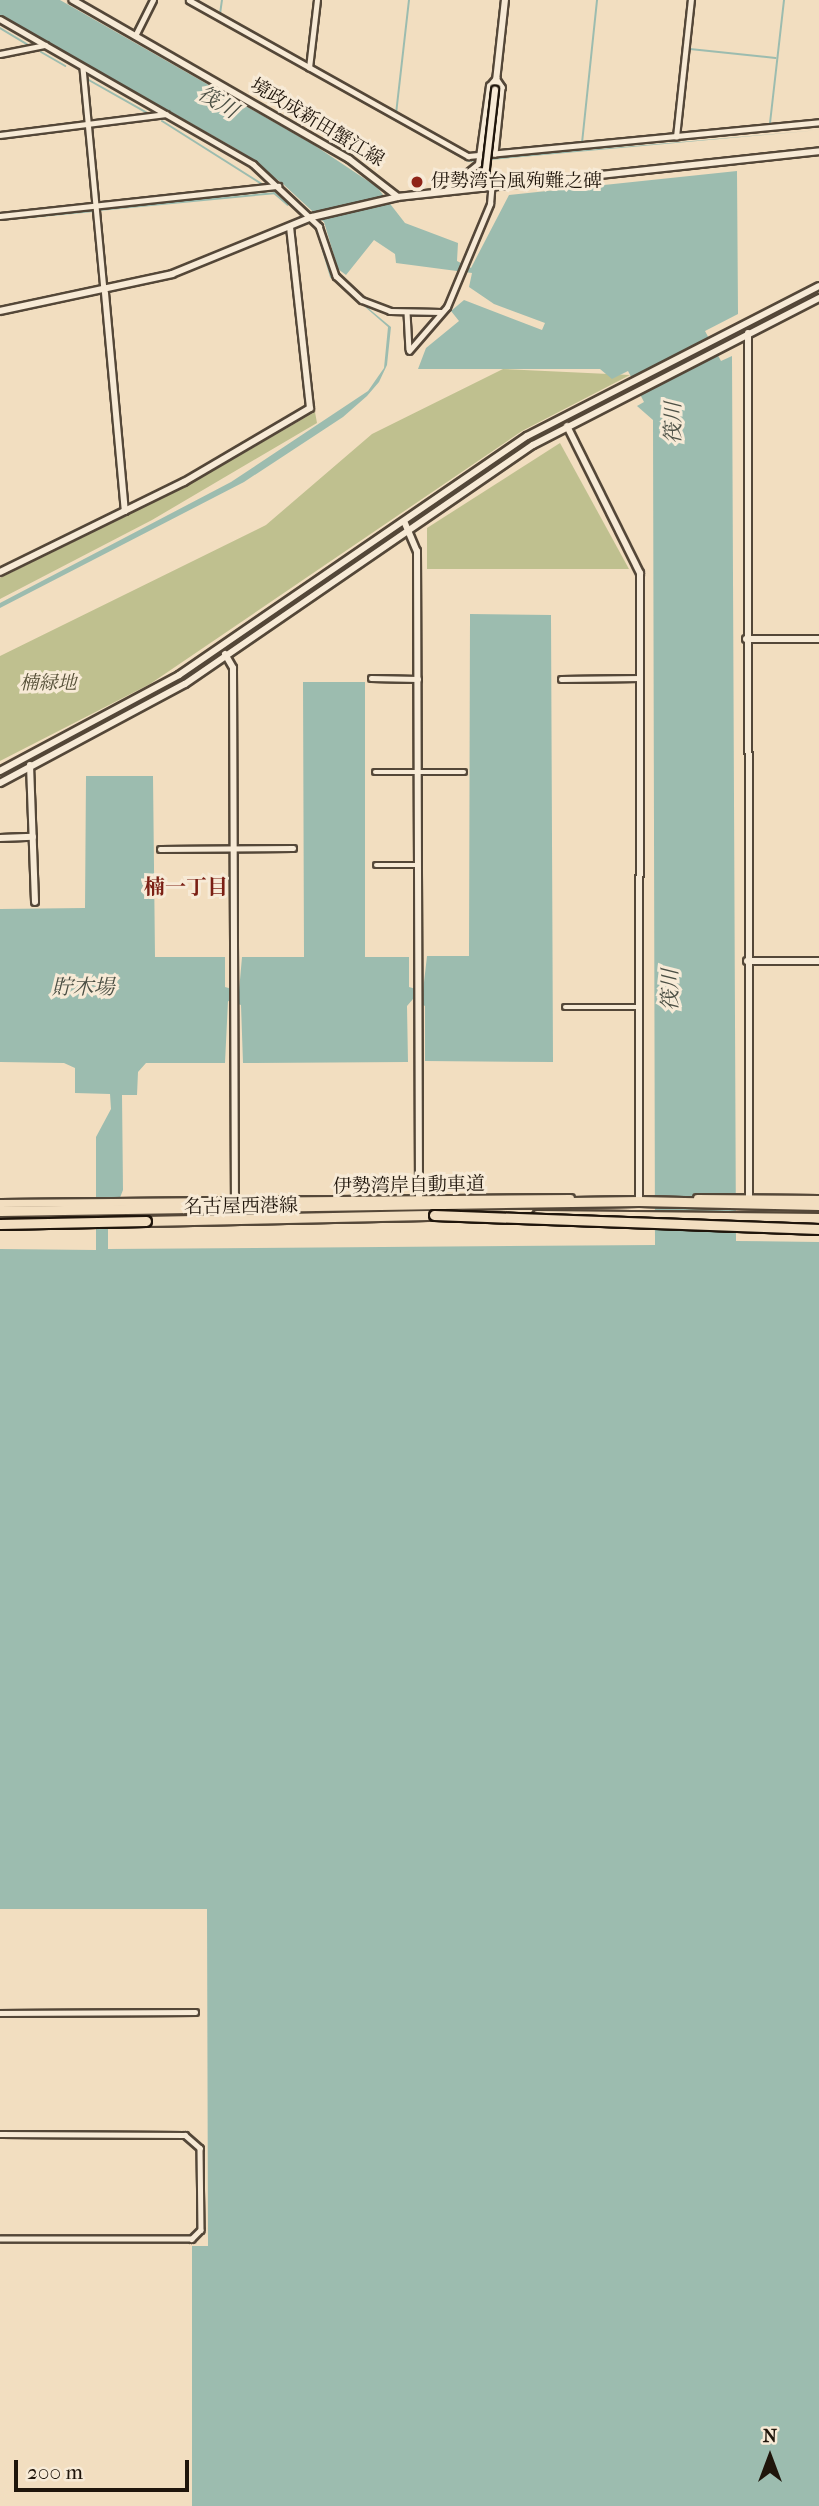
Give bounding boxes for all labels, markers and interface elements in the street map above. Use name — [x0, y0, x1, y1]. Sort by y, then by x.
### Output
street label: 境政成新田蟹江線 — [246, 74, 388, 172]
water label: 筏川 — [194, 80, 242, 124]
place label: 伊勢湾台風殉難之碑 — [431, 171, 602, 193]
marker: 伊勢湾台風殉難之碑 — [409, 174, 425, 190]
water label: 筏川 — [660, 402, 686, 444]
park label: 楠緑地 — [20, 673, 76, 695]
district label: 楠一丁目 — [144, 874, 228, 900]
water label: 筏川 — [657, 969, 683, 1011]
water label: 貯木場 — [52, 974, 114, 1000]
street label: 伊勢湾岸自動車道 — [333, 1173, 485, 1199]
street label: 名古屋西港線 — [184, 1195, 298, 1219]
north arrow — [735, 2422, 805, 2492]
text: N — [763, 2425, 777, 2447]
scale bar — [18, 2446, 192, 2490]
text: 200 m — [27, 2460, 83, 2484]

